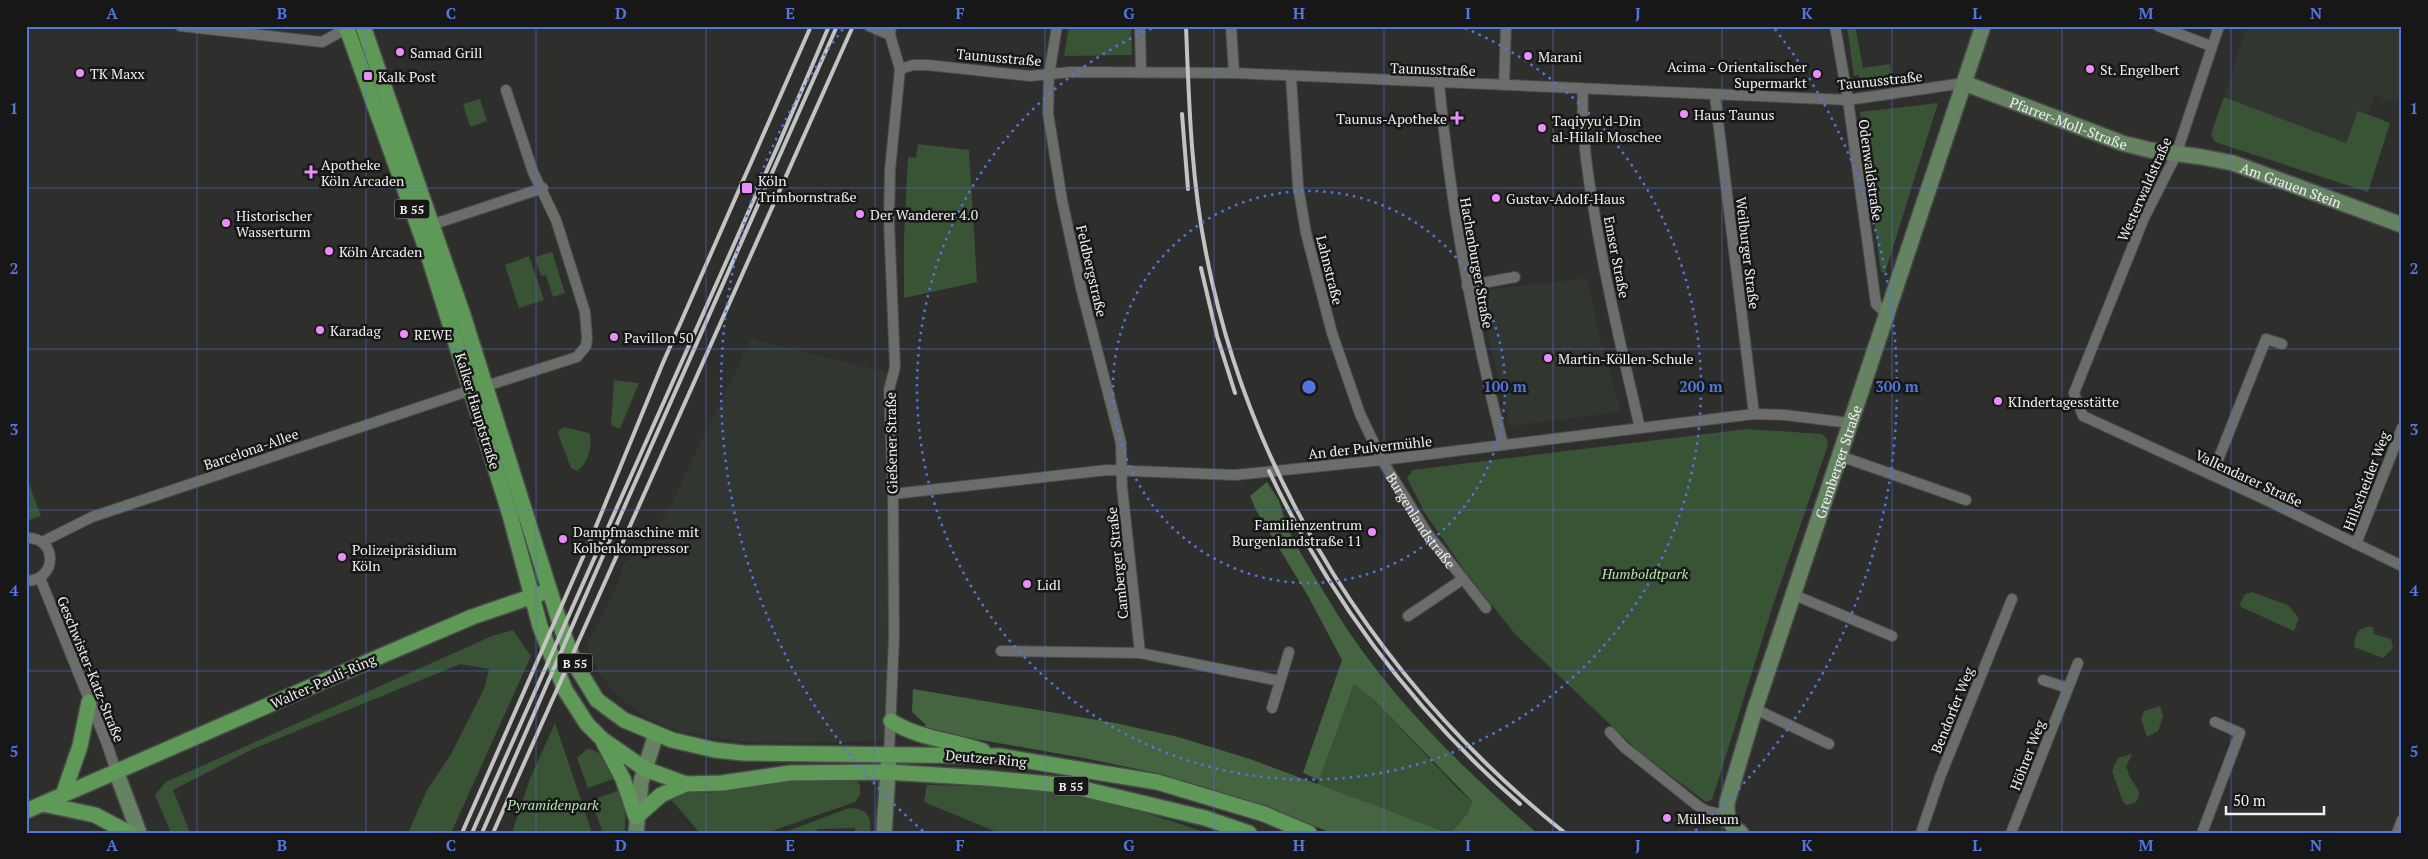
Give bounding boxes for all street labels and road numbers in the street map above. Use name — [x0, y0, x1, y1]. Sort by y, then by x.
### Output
street label: Taunusstraße — [956, 44, 1042, 70]
street label: Taunusstraße — [1390, 58, 1476, 80]
street label: Taunusstraße — [1837, 66, 1923, 94]
street label: Pfarrer-Moll-Straße — [2007, 92, 2129, 153]
street label: Odenwaldstraße — [1854, 118, 1888, 222]
street label: Westerwaldstraße — [2113, 134, 2175, 244]
street label: Am Grauen Stein — [2238, 157, 2345, 212]
street label: Hachenburger Straße — [1456, 196, 1498, 330]
street label: Weilburger Straße — [1732, 196, 1764, 310]
road number: B 55 — [394, 200, 430, 218]
street label: Emser Straße — [1600, 214, 1634, 300]
street label: Feldbergstraße — [1072, 223, 1112, 319]
street label: Lahnstraße — [1312, 233, 1348, 307]
street label: Kalker Hauptstraße — [451, 350, 505, 472]
street label: Gießener Straße — [881, 392, 901, 494]
street label: Gremberger Straße — [1810, 402, 1865, 521]
street label: Barcelona-Allee — [201, 424, 301, 474]
street label: Hillscheider Weg — [2338, 428, 2394, 533]
street label: An der Pulvermühle — [1307, 431, 1433, 463]
street label: Vallendarer Straße — [2192, 445, 2306, 511]
street label: Burgenlandstraße — [1382, 469, 1461, 572]
street label: Camberger Straße — [1102, 506, 1132, 620]
street label: Geschwister-Katz-Straße — [53, 593, 129, 745]
street label: Walter-Pauli-Ring — [267, 649, 379, 713]
road number: B 55 — [558, 654, 592, 672]
street label: Bendorfer Weg — [1926, 663, 1978, 756]
street label: Höhrer Weg — [2005, 716, 2049, 793]
street label: Deutzer Ring — [945, 745, 1028, 771]
road number: B 55 — [1054, 776, 1088, 796]

